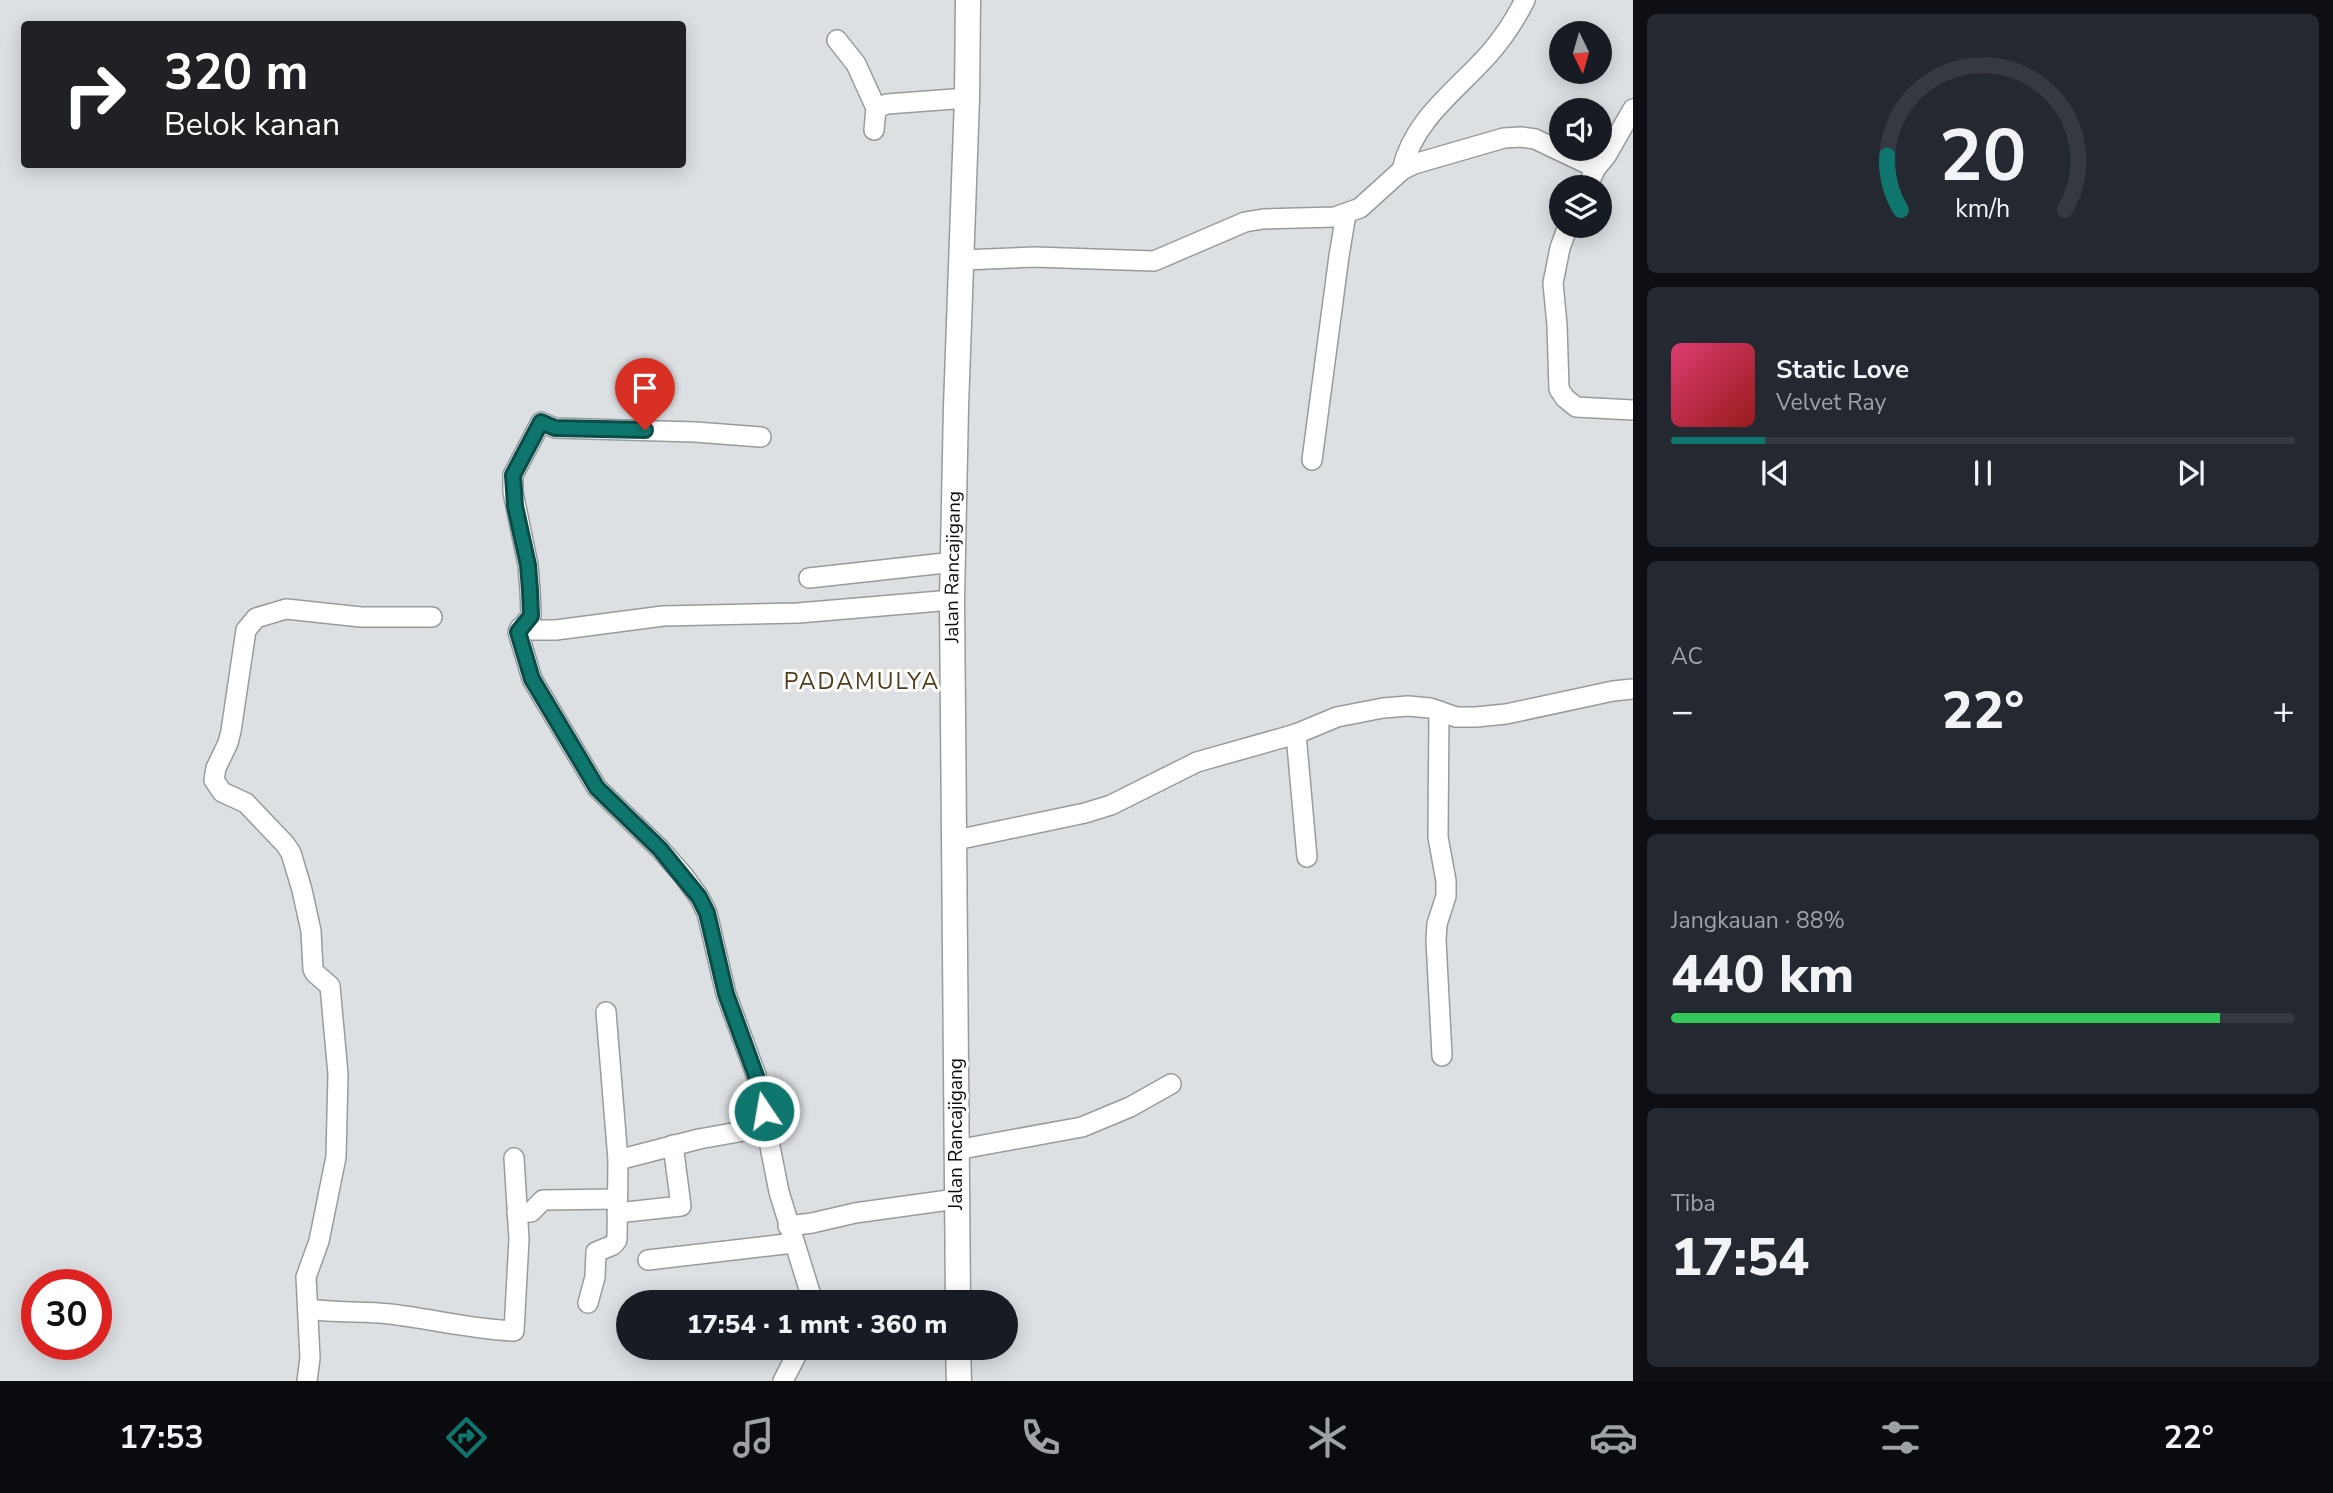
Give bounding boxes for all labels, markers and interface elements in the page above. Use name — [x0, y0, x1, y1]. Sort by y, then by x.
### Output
north arrow — [1549, 21, 1612, 84]
map controls — [1549, 21, 1612, 238]
text: 320 m — [164, 39, 308, 106]
icon: right — [49, 49, 140, 140]
button: sound — [1549, 98, 1612, 161]
text: Belok kanan — [164, 103, 340, 146]
text: 20 — [1939, 106, 2027, 206]
button: layers — [1549, 175, 1612, 238]
text: km/h — [1955, 192, 2011, 226]
text: Static Love — [1776, 352, 1909, 387]
pin — [615, 358, 675, 430]
icon: arrive — [626, 369, 664, 407]
text: Velvet Ray — [1776, 387, 1886, 418]
icon: previous — [1756, 454, 1794, 492]
icon: pause — [1964, 454, 2002, 492]
icon: next — [2172, 454, 2210, 492]
street label: Jalan Rancajigang — [939, 491, 967, 644]
text: AC — [1671, 641, 1703, 672]
district label: PADAMULYA — [784, 666, 940, 697]
text: 22° — [1942, 675, 2024, 746]
text: − — [1671, 686, 1694, 737]
text: + — [2272, 686, 2295, 737]
text: Jangkauan · 88% — [1671, 905, 1845, 936]
text: 440 km — [1671, 939, 1854, 1010]
street label: Jalan Rancajigang — [943, 1058, 969, 1211]
position arrow — [727, 1074, 801, 1148]
text: Tiba — [1671, 1188, 1716, 1219]
text: 17:54 — [1671, 1222, 1809, 1293]
speed limit sign: 30 — [21, 1269, 112, 1360]
text: 17:54 · 1 mnt · 360 m — [687, 1307, 947, 1342]
icon: directions — [442, 1413, 491, 1462]
icon: music — [729, 1413, 778, 1462]
icon: phone — [1016, 1413, 1065, 1462]
icon: climate — [1303, 1413, 1352, 1462]
icon: car — [1589, 1413, 1638, 1462]
icon: filters — [1876, 1413, 1925, 1462]
text: 17:53 — [119, 1416, 204, 1459]
text: 22° — [2163, 1416, 2214, 1459]

